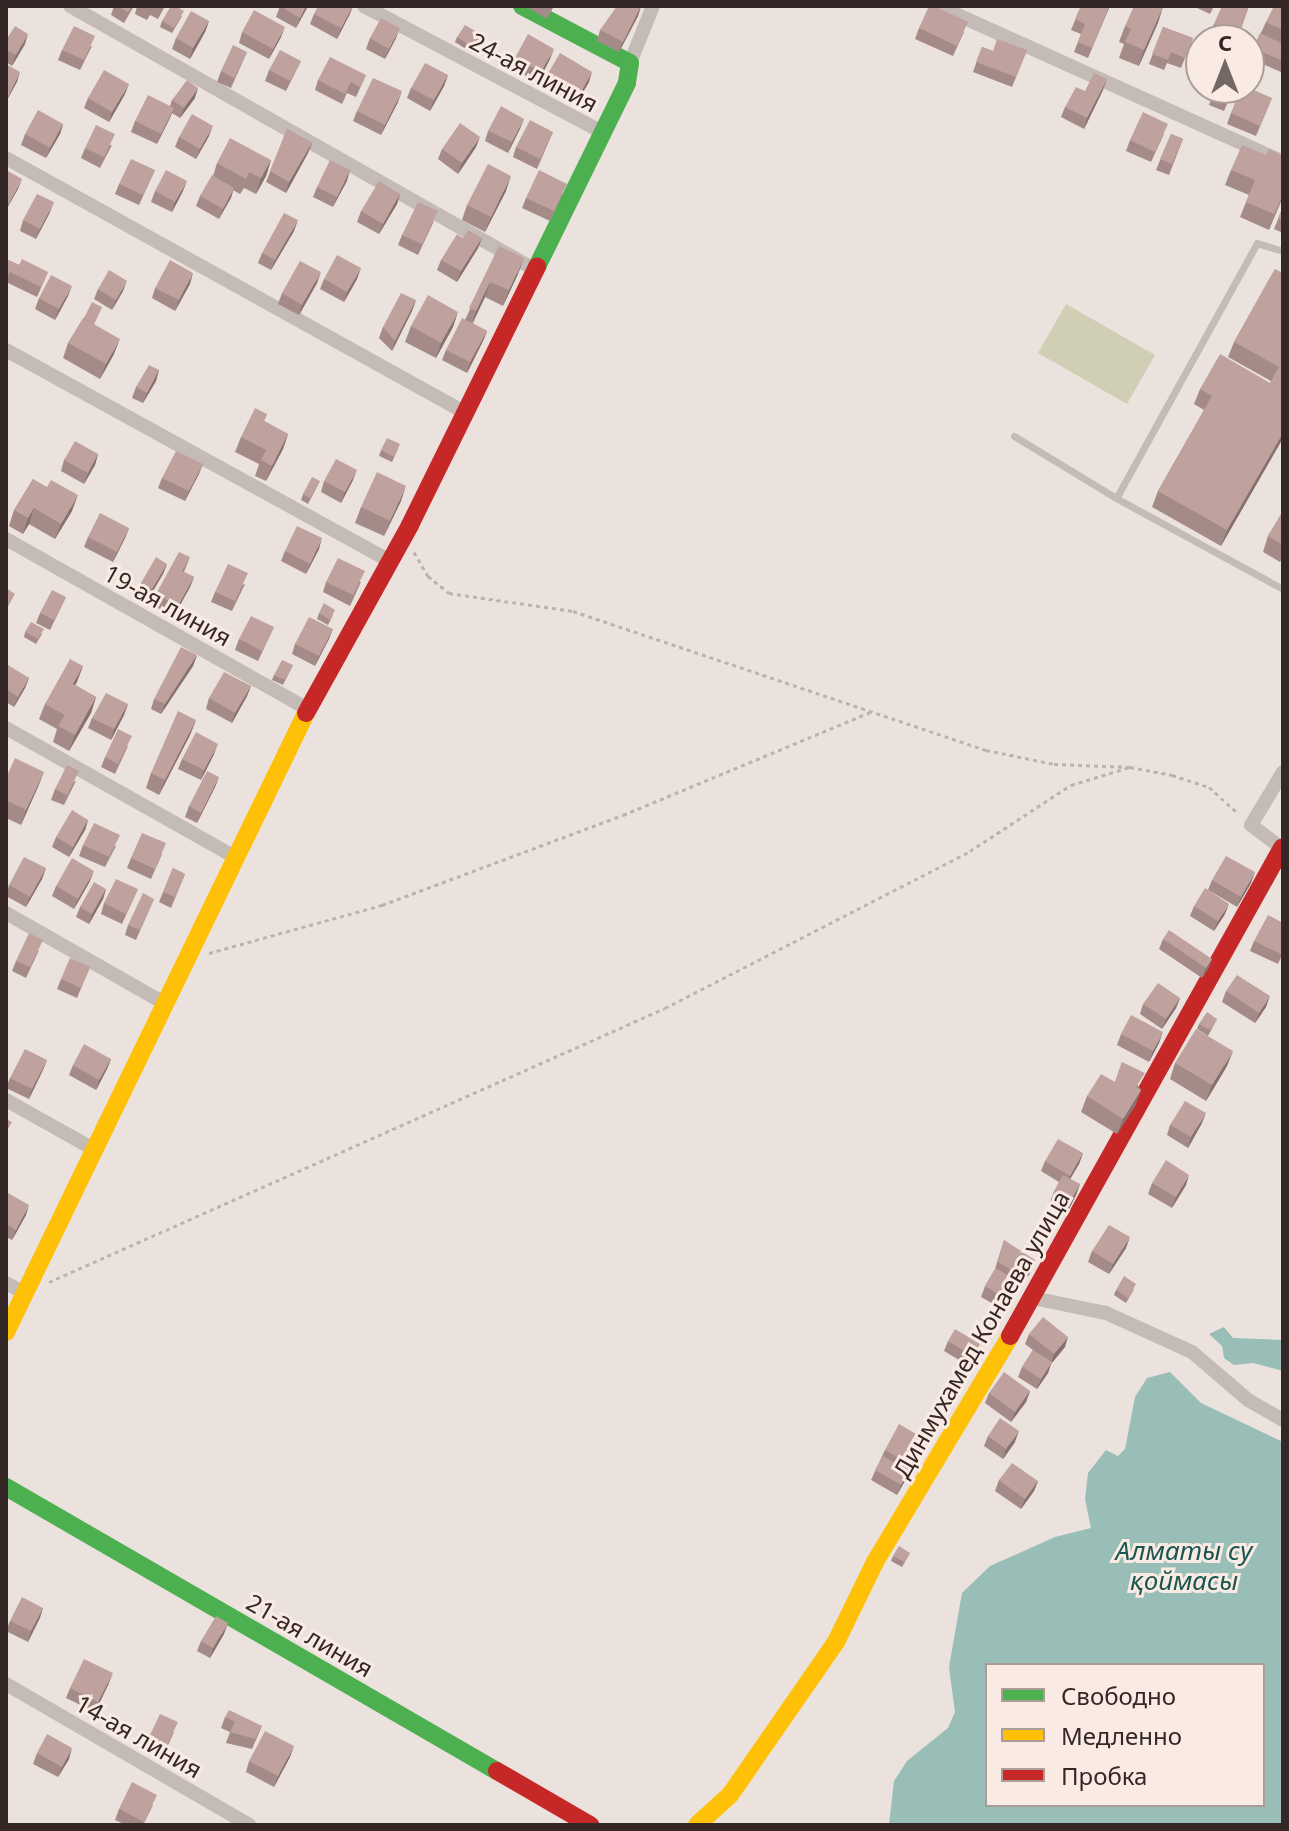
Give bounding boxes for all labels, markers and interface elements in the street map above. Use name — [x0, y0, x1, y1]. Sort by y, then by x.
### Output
north arrow — [1185, 24, 1265, 104]
street label: 24-ая линия — [465, 26, 603, 118]
text: С — [1218, 27, 1232, 57]
street label: 19-ая линия — [99, 558, 237, 652]
street label: Динмухамед Конаева улица — [887, 1185, 1075, 1483]
water label: Алматы су қоймасы — [1115, 1535, 1253, 1596]
street label: 21-ая линия — [242, 1587, 378, 1683]
legend — [985, 1663, 1265, 1807]
text: Свободно — [1061, 1679, 1176, 1712]
street label: 14-ая линия — [71, 1688, 207, 1784]
text: Медленно — [1061, 1719, 1182, 1752]
text: Пробка — [1061, 1759, 1147, 1792]

